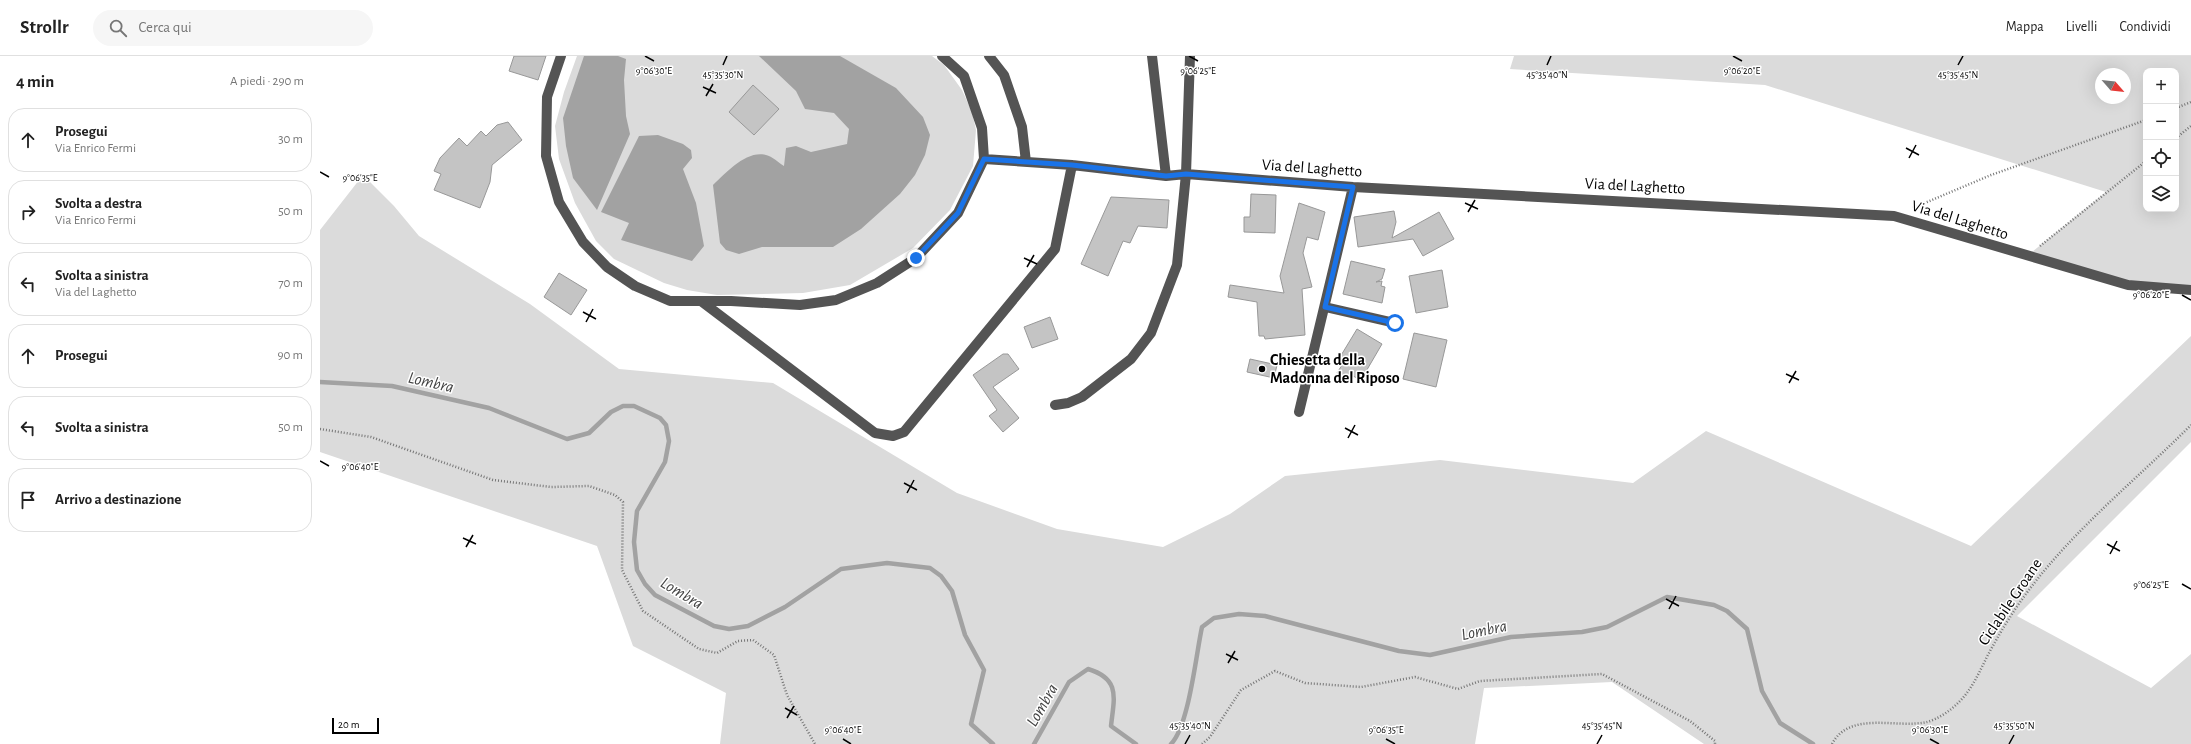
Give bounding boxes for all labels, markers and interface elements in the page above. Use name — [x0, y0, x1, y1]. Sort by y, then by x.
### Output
search box — [93, 10, 373, 46]
icon: search — [107, 17, 129, 39]
text: Strollr — [20, 18, 69, 37]
text: Cerca qui — [139, 20, 192, 35]
text: Mappa — [2006, 20, 2044, 34]
text: Livelli — [2066, 20, 2097, 34]
text: Condividi — [2119, 20, 2171, 34]
text: 9°06'30"E — [636, 66, 672, 76]
text: 9°06'25"E — [1180, 66, 1216, 76]
text: 9°06'20"E — [1724, 66, 1761, 76]
north arrow — [2095, 68, 2131, 104]
map controls — [2143, 68, 2179, 212]
button: + — [2143, 68, 2179, 104]
text: 45°35'30"N — [703, 70, 743, 80]
text: 45°35'40"N — [1526, 70, 1568, 80]
text: 45°35'45"N — [1938, 70, 1978, 80]
text: 4 min — [16, 73, 54, 90]
text: A piedi · 290 m — [230, 75, 304, 88]
button: − — [2143, 104, 2179, 140]
text: Prosegui — [55, 124, 108, 139]
icon: ahead — [17, 129, 39, 151]
text: 30 m — [278, 133, 303, 146]
button: locate — [2143, 140, 2179, 176]
text: Via Enrico Fermi — [55, 142, 136, 155]
street label: Via del Laghetto — [1261, 157, 1363, 179]
text: 9°06'35"E — [342, 173, 378, 183]
street label: Via del Laghetto — [1584, 175, 1686, 197]
button: layers — [2143, 176, 2179, 212]
text: Svolta a destra — [55, 196, 142, 211]
street label: Via del Laghetto — [1910, 198, 2011, 242]
icon: right — [17, 201, 39, 223]
text: 50 m — [278, 205, 303, 218]
text: Via Enrico Fermi — [55, 214, 136, 227]
route end — [907, 249, 925, 267]
text: Svolta a sinistra — [55, 268, 149, 283]
icon: left — [17, 273, 39, 295]
text: 70 m — [278, 277, 303, 290]
text: Via del Laghetto — [55, 286, 137, 299]
text: 9°06'20"E — [2133, 290, 2170, 300]
route start — [1386, 314, 1404, 332]
icon: ahead — [17, 345, 39, 367]
text: Prosegui — [55, 348, 108, 363]
text: 90 m — [277, 349, 303, 362]
place label: Chiesetta della Madonna del Riposo — [1270, 352, 1400, 386]
marker: Chiesetta della Madonna del Riposo — [1257, 364, 1267, 374]
water label: Lombra — [407, 369, 455, 395]
icon: left — [17, 417, 39, 439]
text: Svolta a sinistra — [55, 420, 149, 435]
text: 50 m — [278, 421, 303, 434]
text: 9°06'40"E — [342, 462, 379, 472]
icon: arrive — [17, 489, 39, 511]
text: Arrivo a destinazione — [55, 492, 181, 507]
street label: Ciclabile Groane — [1975, 556, 2045, 648]
water label: Lombra — [658, 574, 706, 612]
text: 9°06'25"E — [2133, 580, 2169, 590]
water label: Lombra — [1460, 617, 1508, 643]
water label: Lombra — [1023, 681, 1061, 729]
scale bar — [332, 716, 379, 735]
text: 20 m — [338, 719, 359, 730]
text: 45°35'40"N — [1169, 721, 1211, 731]
text: 45°35'45"N — [1582, 721, 1622, 731]
text: 45°35'50"N — [1994, 721, 2034, 731]
text: 9°06'40"E — [825, 725, 862, 735]
text: 9°06'35"E — [1368, 725, 1404, 735]
text: 9°06'30"E — [1912, 725, 1948, 735]

